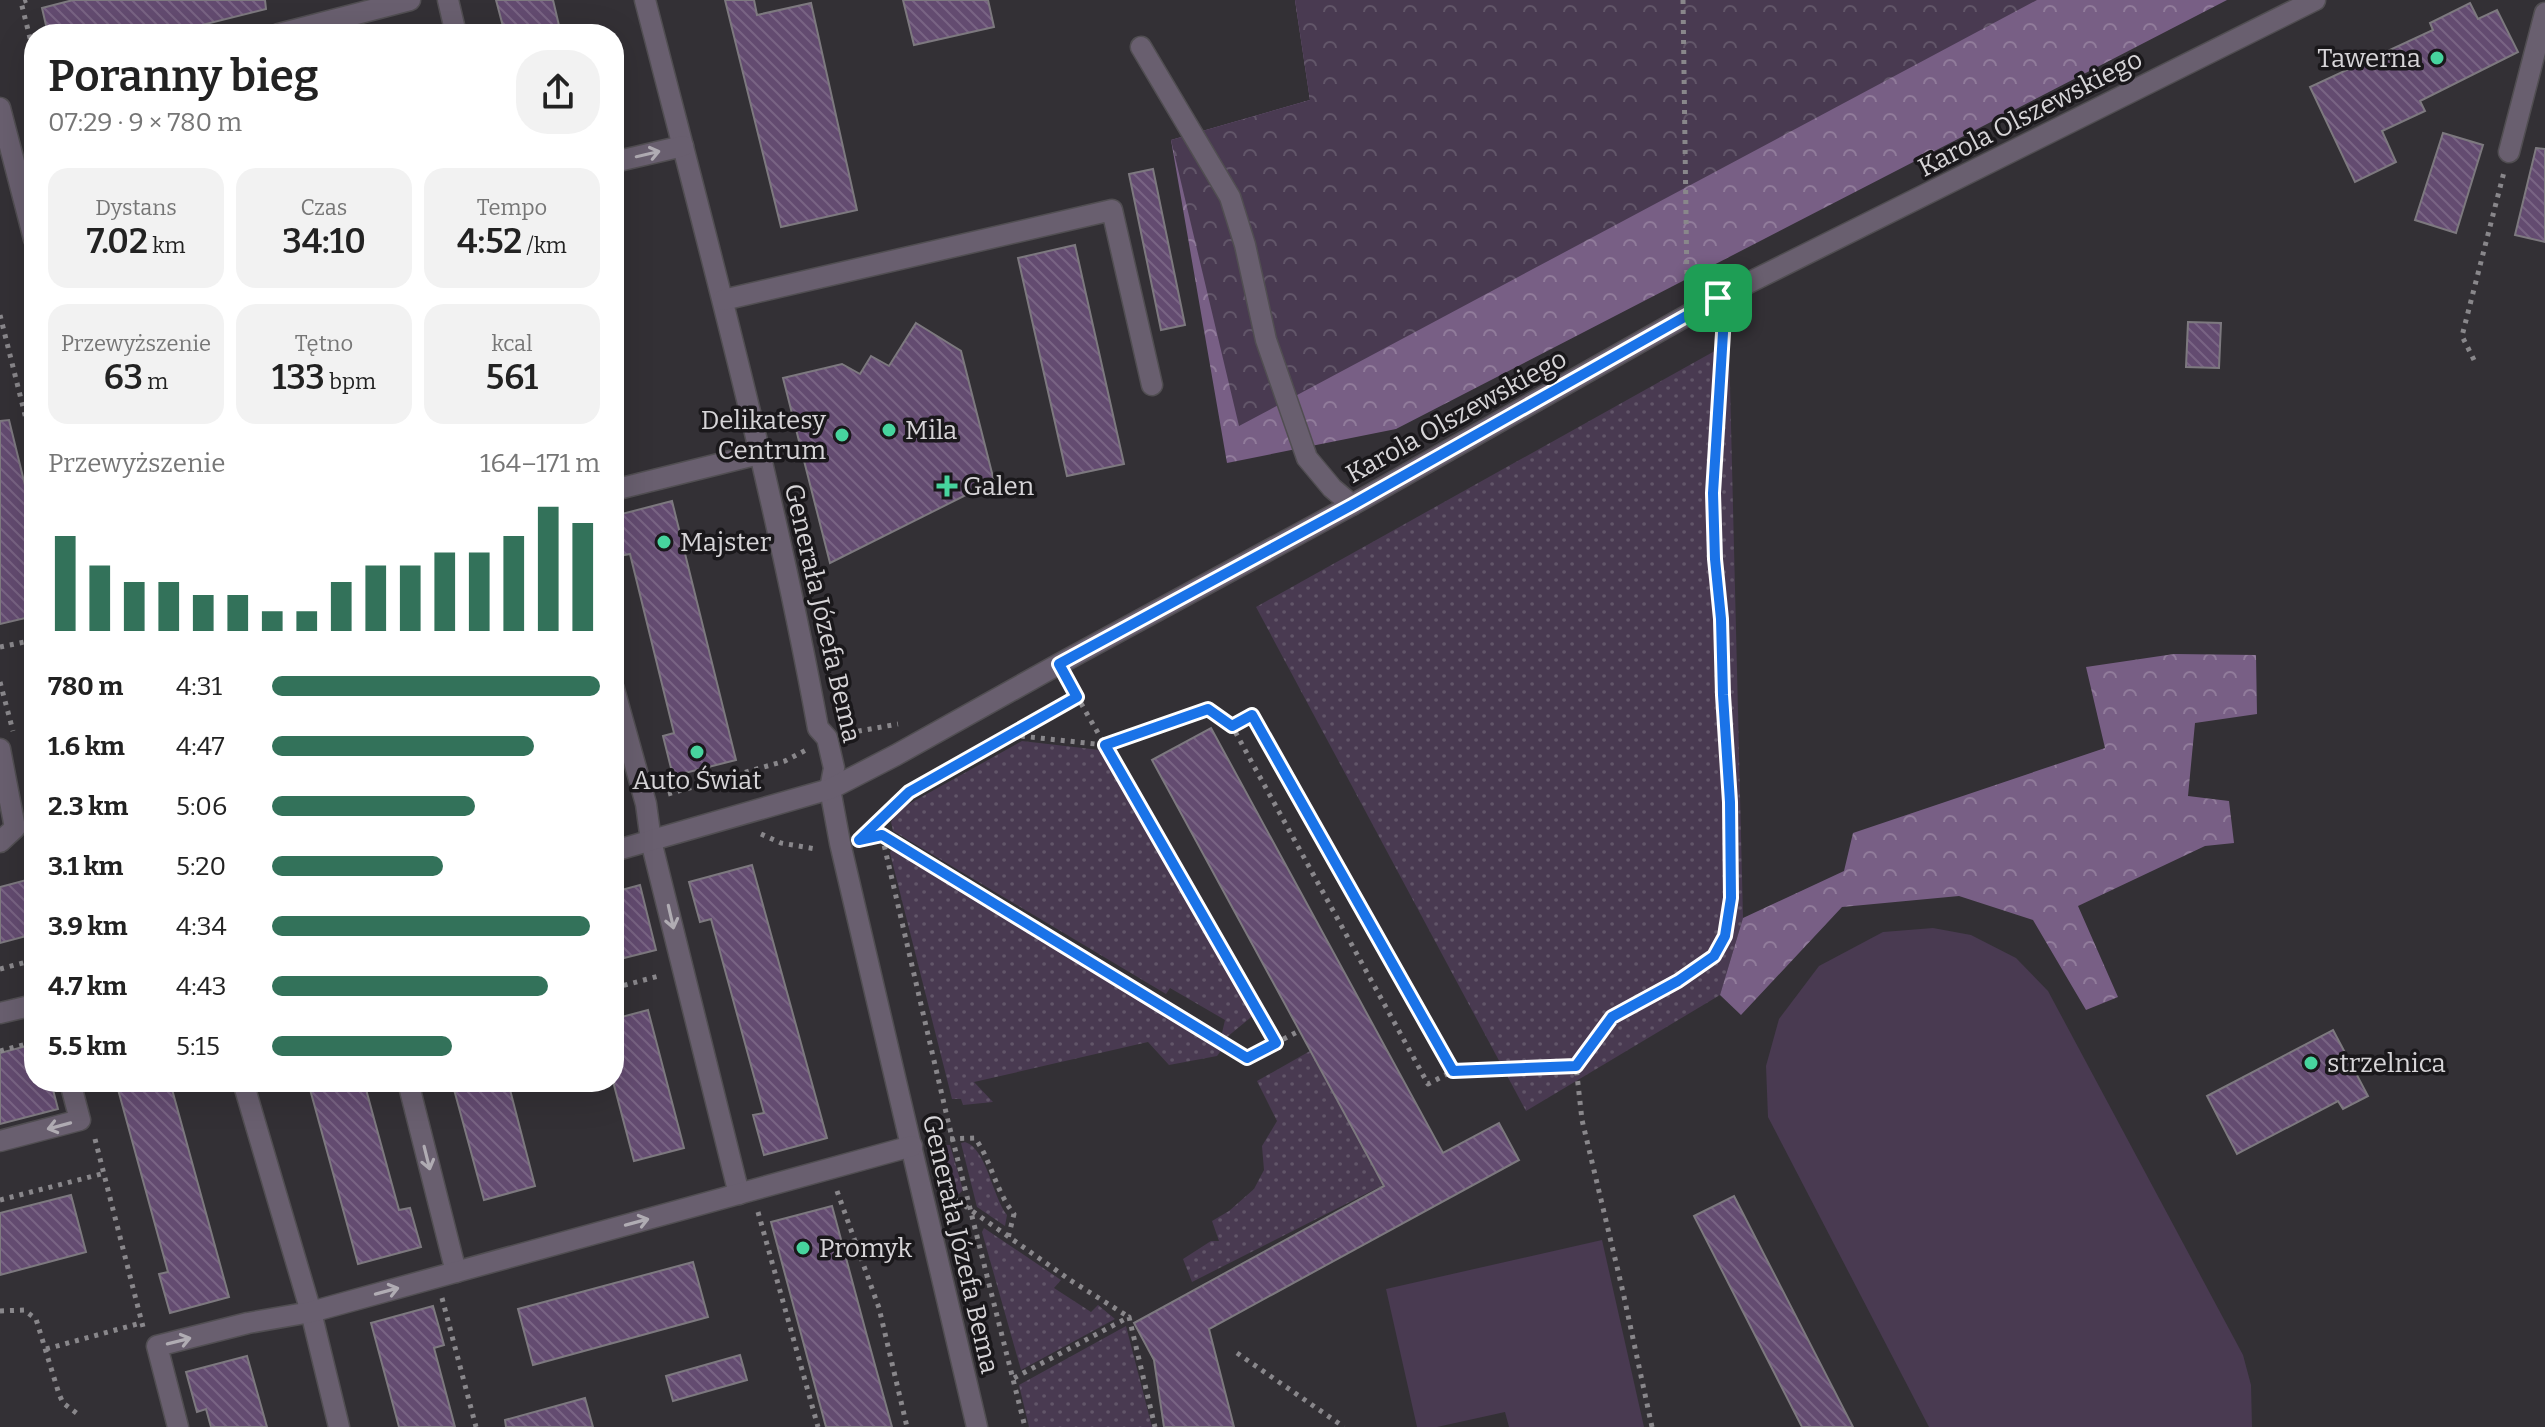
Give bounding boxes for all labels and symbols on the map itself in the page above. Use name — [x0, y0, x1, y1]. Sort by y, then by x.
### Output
street label: Karola Olszewskiego — [1913, 43, 2147, 183]
place label: Tawerna — [2317, 43, 2421, 74]
marker: Tawerna — [2428, 49, 2446, 67]
one-way arrow — [635, 146, 661, 161]
pin — [1684, 264, 1752, 332]
street label: Karola Olszewskiego — [1341, 343, 1572, 490]
place label: Delikatesy Centrum — [701, 405, 826, 466]
place label: Mila — [905, 415, 957, 446]
marker: Mila — [880, 421, 898, 439]
marker: Delikatesy Centrum — [833, 426, 851, 444]
place label: Galen — [963, 471, 1035, 502]
marker: Galen — [938, 477, 956, 495]
street label: Generała Józefa Bema — [778, 481, 867, 746]
place label: Majster — [680, 527, 772, 558]
marker: Majster — [655, 533, 673, 551]
marker: Auto Świat — [688, 743, 706, 761]
place label: Auto Świat — [632, 765, 762, 796]
one-way arrow — [664, 904, 679, 929]
place label: strzelnica — [2327, 1048, 2446, 1079]
marker: strzelnica — [2302, 1054, 2320, 1072]
street label: Generała Józefa Bema — [916, 1112, 1005, 1377]
one-way arrow — [47, 1119, 73, 1134]
one-way arrow — [420, 1144, 435, 1170]
one-way arrow — [624, 1214, 650, 1229]
place label: Promyk — [819, 1233, 913, 1264]
marker: Promyk — [794, 1239, 812, 1257]
one-way arrow — [373, 1283, 399, 1298]
one-way arrow — [166, 1332, 192, 1347]

